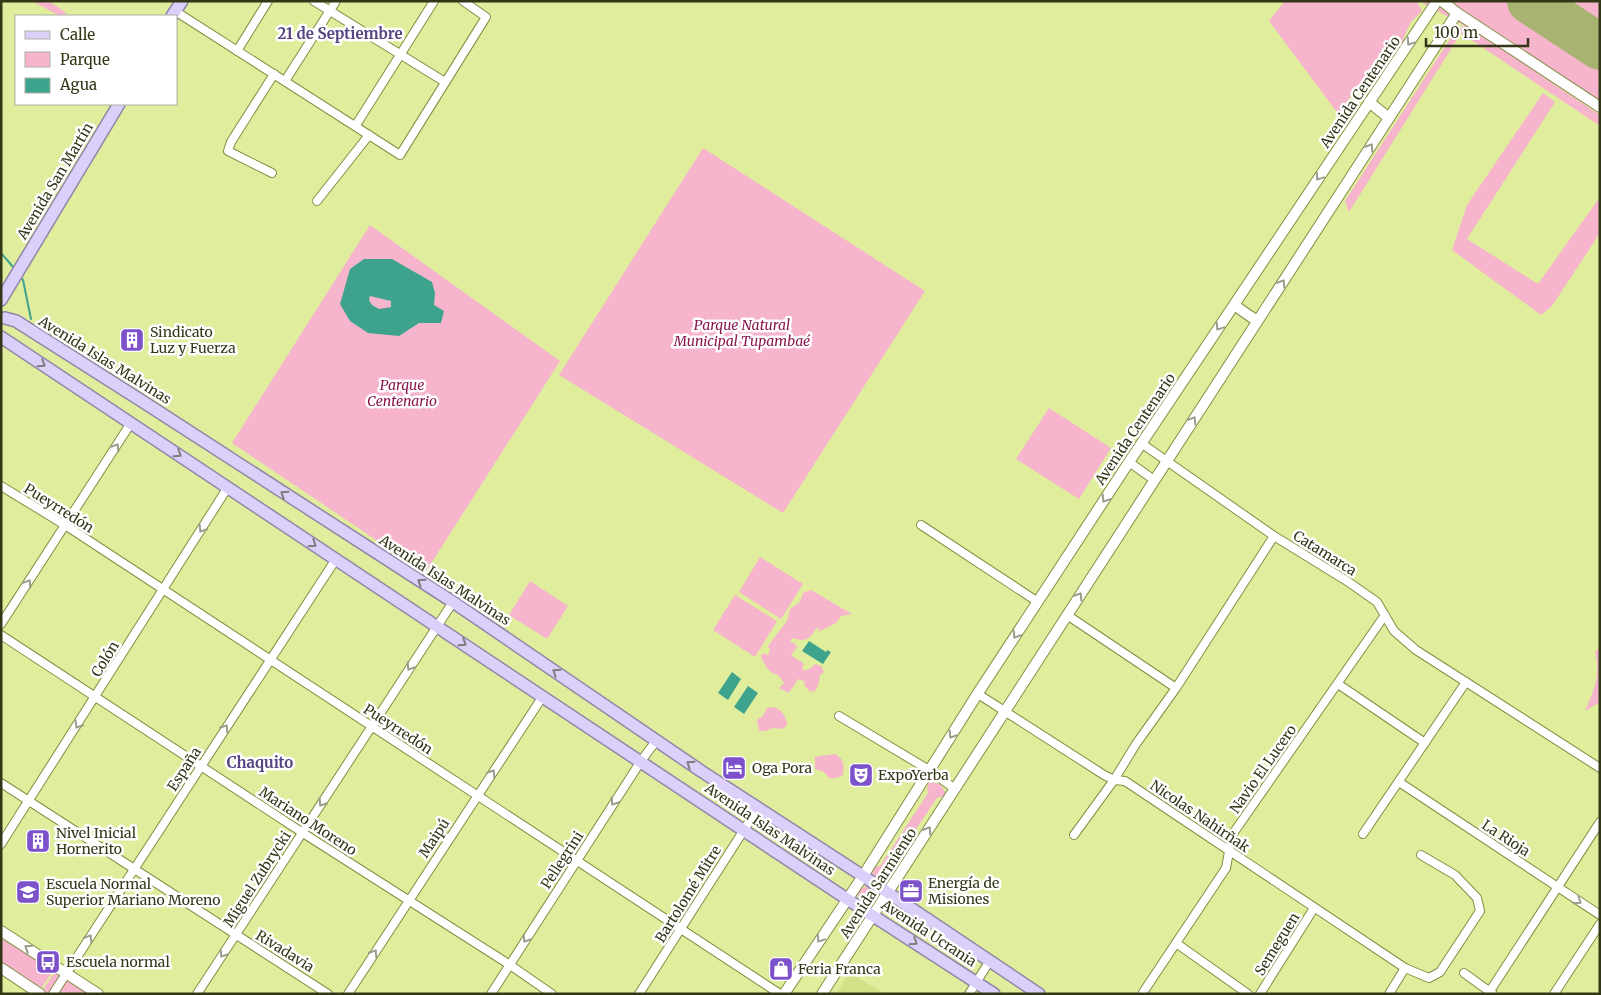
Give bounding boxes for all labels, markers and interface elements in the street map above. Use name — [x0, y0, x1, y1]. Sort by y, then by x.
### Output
legend — [15, 15, 178, 105]
scale bar — [1426, 15, 1528, 47]
text: 100 m — [1434, 23, 1478, 42]
district label: 21 de Septiembre — [278, 24, 403, 43]
text: Calle — [60, 25, 95, 44]
street label: Avenida Centenario — [1315, 33, 1404, 152]
one-way arrow — [1407, 36, 1416, 45]
text: Parque — [60, 50, 110, 69]
text: Agua — [59, 75, 97, 94]
street label: Avenida San Martín — [13, 119, 97, 243]
one-way arrow — [1364, 143, 1373, 152]
one-way arrow — [1316, 172, 1326, 181]
one-way arrow — [1275, 280, 1285, 289]
street label: Avenida Islas Malvinas — [35, 311, 175, 408]
park label: Parque Natural Municipal Tupambaé — [673, 316, 811, 350]
one-way arrow — [1216, 321, 1226, 330]
place label: Sindicato Luz y Fuerza — [150, 323, 236, 357]
building icon: Sindicato Luz y Fuerza — [119, 327, 145, 353]
one-way arrow — [36, 358, 46, 367]
street label: Avenida Centenario — [1090, 370, 1179, 489]
park label: Parque Centenario — [367, 376, 437, 410]
one-way arrow — [1187, 416, 1197, 425]
one-way arrow — [110, 443, 119, 453]
one-way arrow — [172, 447, 181, 457]
street label: Pueyrredón — [21, 479, 97, 537]
one-way arrow — [280, 491, 290, 500]
one-way arrow — [1102, 493, 1111, 502]
one-way arrow — [199, 523, 209, 532]
street label: Catamarca — [1290, 526, 1361, 580]
street label: Avenida Islas Malvinas — [375, 530, 514, 629]
one-way arrow — [308, 537, 317, 547]
one-way arrow — [417, 578, 426, 588]
one-way arrow — [21, 580, 31, 589]
one-way arrow — [1073, 592, 1082, 602]
one-way arrow — [1013, 629, 1022, 638]
one-way arrow — [457, 637, 467, 646]
street label: Colón — [87, 638, 123, 680]
one-way arrow — [407, 661, 416, 670]
one-way arrow — [552, 669, 561, 678]
street label: Pueyrredón — [360, 700, 436, 758]
one-way arrow — [75, 719, 84, 729]
street label: Navio El Lucero — [1226, 721, 1300, 817]
one-way arrow — [219, 725, 229, 734]
one-way arrow — [948, 729, 958, 738]
street label: España — [163, 743, 205, 794]
district label: Chaquito — [227, 753, 293, 772]
hotel icon: Oga Pora — [721, 755, 747, 781]
place label: Oga Pora — [752, 759, 812, 777]
one-way arrow — [686, 760, 695, 770]
theatre icon: ExpoYerba — [848, 762, 874, 788]
place label: ExpoYerba — [878, 766, 949, 784]
one-way arrow — [486, 769, 495, 779]
street label: Nicolas Nahirñak — [1147, 776, 1253, 856]
street label: Avenida Islas Malvinas — [701, 778, 839, 879]
street label: Mariano Moreno — [256, 783, 360, 859]
one-way arrow — [611, 797, 620, 806]
one-way arrow — [319, 798, 328, 807]
street label: Maipú — [415, 815, 453, 861]
street label: La Rioja — [1478, 816, 1534, 861]
place label: Nivel Inicial Hornerito — [56, 824, 137, 858]
street label: Avenida Sarmiento — [835, 825, 920, 942]
one-way arrow — [922, 826, 931, 836]
street label: Miguel Zubrycki — [219, 827, 295, 930]
street label: Pellegrini — [537, 827, 588, 892]
building icon: Nivel Inicial Hornerito — [25, 828, 51, 854]
street label: Bartolomé Mitre — [651, 842, 725, 946]
place label: Energía de Misiones — [928, 874, 999, 908]
place label: Escuela Normal Superior Mariano Moreno — [46, 875, 221, 909]
office icon: Energía de Misiones — [898, 878, 924, 904]
school or university icon: Escuela Normal Superior Mariano Moreno — [15, 879, 41, 905]
street label: Avenida Ucrania — [877, 895, 980, 971]
one-way arrow — [1573, 895, 1582, 904]
street label: Semeguen — [1251, 909, 1303, 979]
street label: Rivadavia — [252, 926, 318, 976]
one-way arrow — [523, 933, 533, 942]
one-way arrow — [817, 933, 826, 943]
one-way arrow — [83, 935, 93, 944]
one-way arrow — [909, 936, 918, 945]
one-way arrow — [24, 945, 33, 955]
bus stop icon: Escuela normal — [35, 949, 61, 975]
one-way arrow — [220, 949, 230, 958]
one-way arrow — [368, 949, 377, 959]
place label: Escuela normal — [66, 953, 170, 971]
shop icon: Feria Franca — [768, 956, 794, 982]
place label: Feria Franca — [798, 960, 881, 978]

